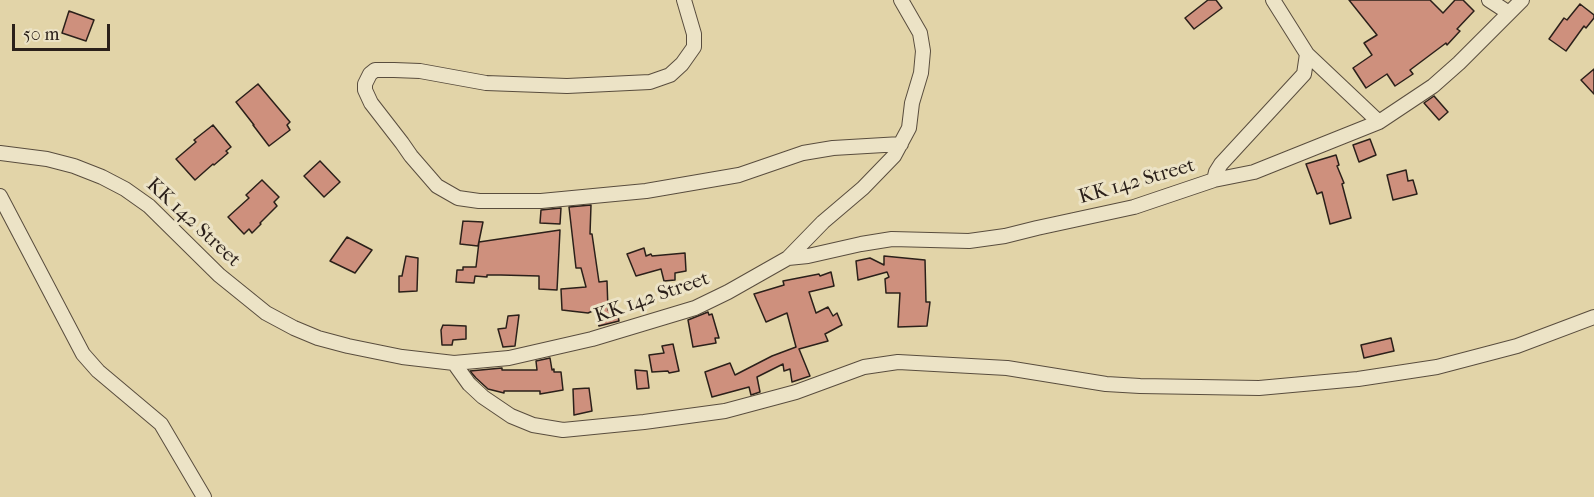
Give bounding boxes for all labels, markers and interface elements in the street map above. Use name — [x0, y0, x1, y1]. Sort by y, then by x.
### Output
scale bar — [15, 12, 112, 50]
text: 50 m — [23, 24, 59, 45]
street label: KK 142 Street — [1076, 154, 1198, 210]
street label: KK 142 Street — [141, 173, 245, 273]
street label: KK 142 Street — [592, 267, 712, 329]

